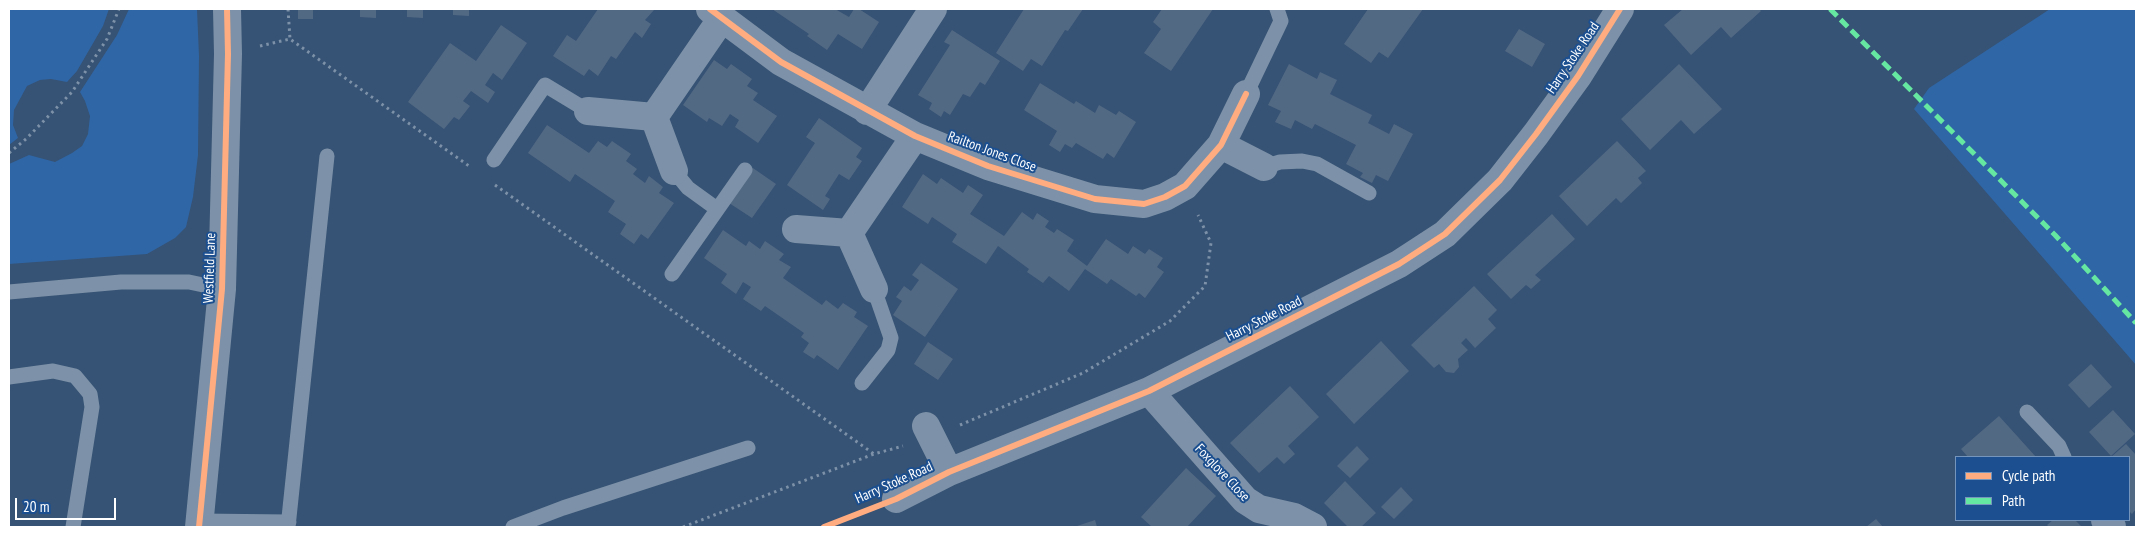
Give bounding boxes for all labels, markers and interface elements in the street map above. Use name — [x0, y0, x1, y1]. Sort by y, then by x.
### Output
street label: Harry Stoke Road — [1543, 19, 1603, 97]
street label: Railton Jones Close — [946, 128, 1038, 176]
street label: Westfield Lane — [200, 232, 220, 304]
street label: Harry Stoke Road — [1223, 293, 1305, 345]
street label: Foxglove Close — [1191, 441, 1253, 505]
legend — [1955, 456, 2130, 521]
street label: Harry Stoke Road — [853, 459, 935, 507]
text: Cycle path — [2002, 466, 2055, 485]
scale bar — [18, 488, 119, 520]
text: Path — [2002, 491, 2025, 510]
text: 20 m — [23, 497, 49, 516]

